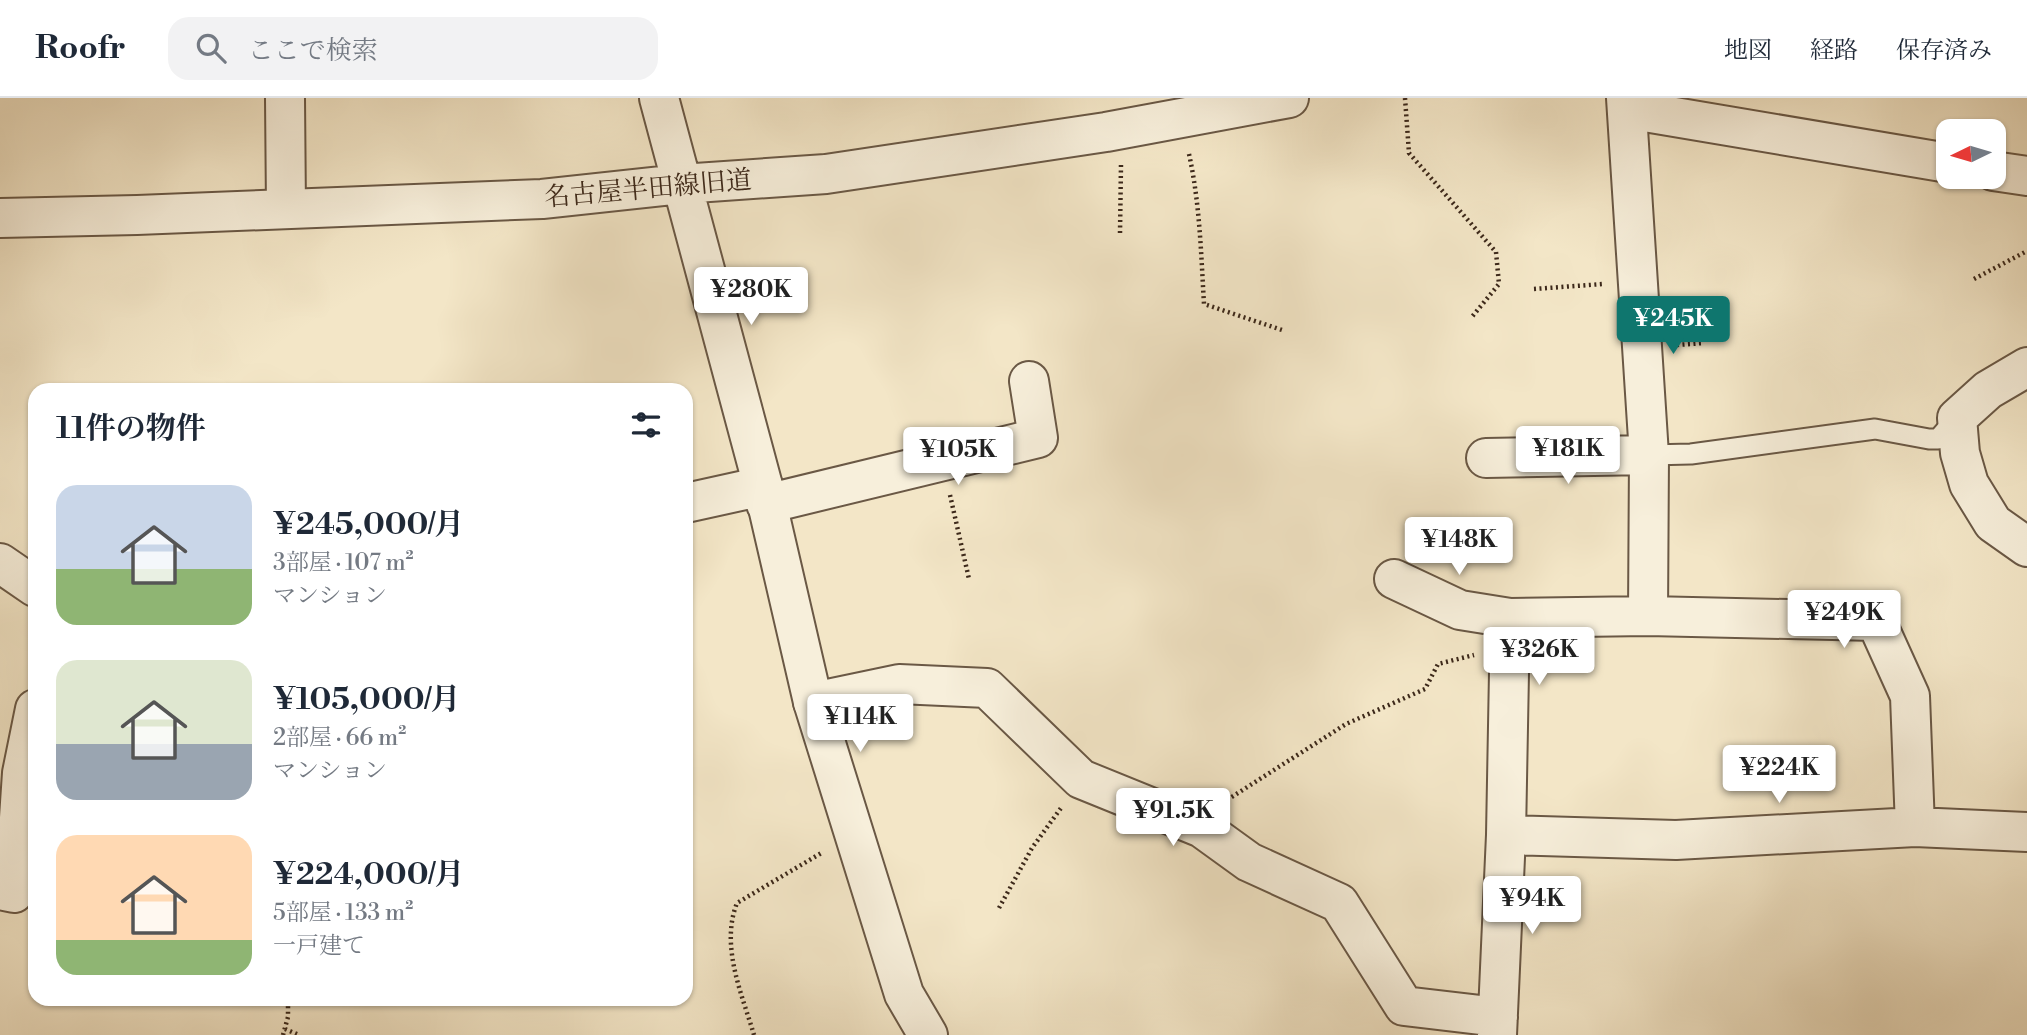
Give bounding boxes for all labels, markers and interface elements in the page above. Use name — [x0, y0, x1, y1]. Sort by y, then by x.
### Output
search box — [168, 17, 658, 80]
text: Roofr — [35, 28, 126, 69]
icon: search — [192, 29, 230, 67]
text: ここで検索 — [248, 35, 378, 67]
text: 地図 — [1724, 36, 1772, 66]
text: 経路 — [1810, 36, 1858, 66]
text: 保存済み — [1896, 36, 1992, 66]
north arrow — [1936, 119, 2006, 189]
map controls — [1936, 119, 2006, 189]
street label: 名古屋半田線旧道 — [543, 164, 753, 214]
pin: ¥280K — [702, 268, 800, 327]
text: ¥280K — [710, 276, 792, 304]
pin: ¥245K — [1624, 296, 1722, 356]
text: ¥245K — [1633, 305, 1713, 333]
icon: filters — [627, 406, 665, 444]
text: 11件の物件 — [56, 410, 206, 448]
pin: ¥181K — [1519, 426, 1617, 486]
pin: ¥105K — [909, 428, 1007, 487]
text: ¥181K — [1532, 435, 1604, 463]
text: ¥105K — [919, 436, 997, 464]
text: ¥245,000/月 — [273, 506, 464, 544]
icon: home — [112, 513, 196, 597]
pin: ¥148K — [1410, 518, 1508, 577]
text: ¥148K — [1421, 526, 1497, 554]
text: 3部屋 · 107 m² — [273, 549, 414, 577]
text: マンション — [273, 582, 387, 610]
pin: ¥249K — [1795, 590, 1893, 650]
text: ¥249K — [1804, 599, 1884, 627]
pin: ¥326K — [1490, 628, 1588, 687]
text: ¥326K — [1500, 636, 1578, 664]
text: ¥105,000/月 — [273, 681, 460, 719]
icon: home — [112, 688, 196, 772]
pin: ¥114K — [811, 694, 909, 754]
text: ¥114K — [823, 703, 897, 731]
text: 2部屋 · 66 m² — [273, 724, 406, 752]
pin: ¥224K — [1730, 746, 1828, 805]
text: ¥224K — [1739, 754, 1819, 782]
text: マンション — [273, 757, 387, 785]
pin: ¥91.5K — [1116, 788, 1230, 848]
text: ¥91.5K — [1132, 797, 1214, 825]
text: ¥224,000/月 — [273, 856, 464, 894]
icon: home — [112, 863, 196, 947]
pin: ¥94K — [1491, 876, 1573, 936]
text: ¥94K — [1499, 885, 1565, 913]
text: 5部屋 · 133 m² — [273, 899, 413, 927]
text: 一戸建て — [273, 932, 365, 960]

